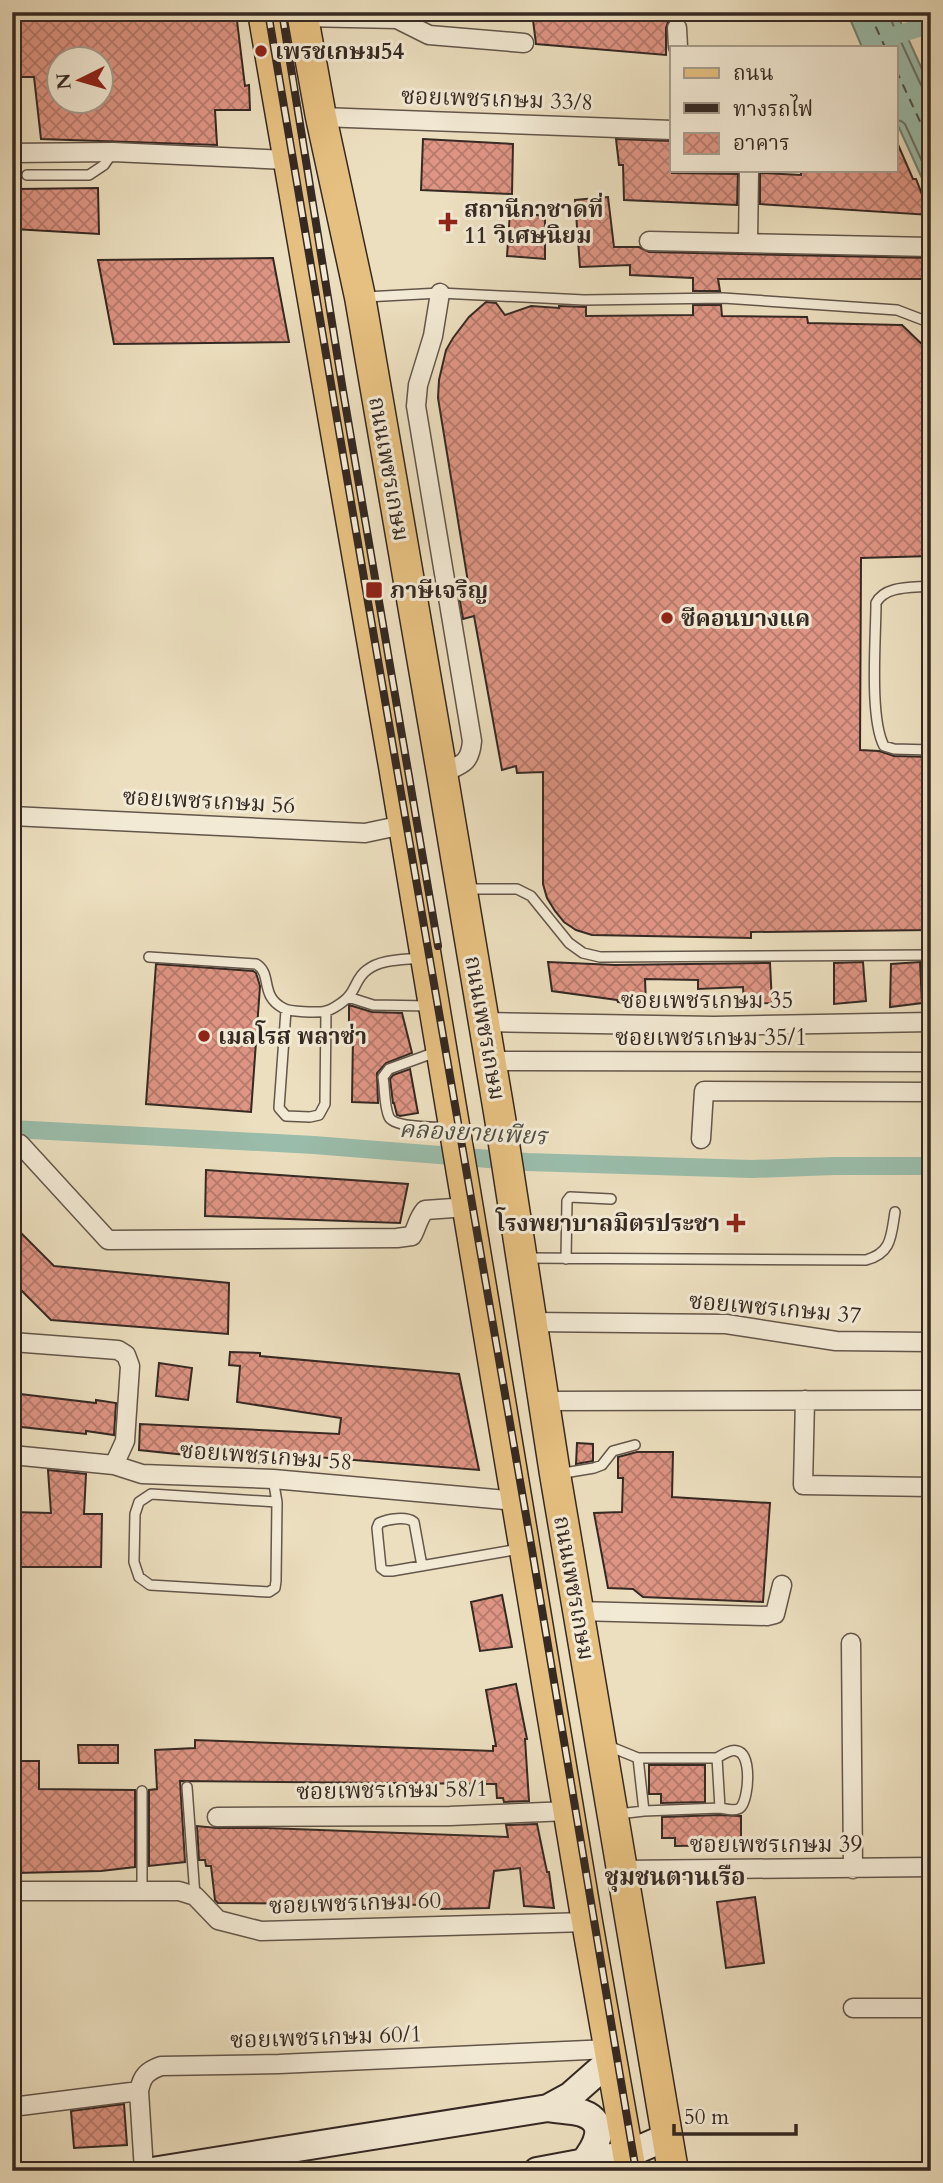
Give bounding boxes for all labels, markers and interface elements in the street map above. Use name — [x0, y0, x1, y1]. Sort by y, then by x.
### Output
place label: เพรชเกษม54 — [275, 36, 405, 67]
marker: เพรชเกษม54 — [253, 43, 269, 59]
north arrow — [46, 46, 116, 116]
legend — [670, 46, 898, 172]
text: ถนน — [733, 59, 774, 88]
text: N — [50, 72, 78, 91]
street label: ซอยเพชรเกษม 33/8 — [400, 80, 594, 118]
text: ทางรถไฟ — [733, 94, 813, 124]
text: อาคาร — [733, 129, 790, 158]
place label: สถานีกาชาดที่ 11 วิเศษนิยม — [464, 192, 604, 251]
marker: สถานีกาชาดที่ 11 วิเศษนิยม — [438, 212, 458, 232]
street label: ถนนเพชรเกษม — [361, 394, 417, 544]
place label: ภาษีเจริญ — [390, 575, 488, 606]
marker: ภาษีเจริญ — [364, 580, 384, 600]
place label: ซีคอนบางแค — [681, 603, 810, 634]
marker: ซีคอนบางแค — [659, 610, 675, 626]
street label: ซอยเพชรเกษม 56 — [122, 781, 296, 821]
street label: ถนนเพชรเกษม — [457, 953, 513, 1103]
street label: ซอยเพชรเกษม 35 — [621, 985, 793, 1016]
place label: เมลโรส พลาซ่า — [218, 1020, 367, 1052]
street label: ซอยเพชรเกษม 35/1 — [615, 1022, 807, 1053]
marker: เมลโรส พลาซ่า — [196, 1028, 212, 1044]
water label: คลองยายเพียร — [398, 1113, 550, 1153]
place label: โรงพยาบาลมิตรประชา — [495, 1207, 720, 1239]
marker: โรงพยาบาลมิตรประชา — [726, 1213, 746, 1233]
street label: ซอยเพชรเกษม 37 — [688, 1285, 862, 1331]
street label: ซอยเพชรเกษม 58 — [179, 1435, 353, 1477]
street label: ถนนเพชรเกษม — [546, 1513, 602, 1663]
street label: ซอยเพชรเกษม 58/1 — [296, 1773, 488, 1807]
street label: ซอยเพชรเกษม 39 — [690, 1829, 862, 1860]
district label: ชุมชนตานเรือ — [604, 1861, 746, 1894]
street label: ซอยเพชรเกษม 60 — [268, 1884, 442, 1922]
street label: ซอยเพชรเกษม 60/1 — [229, 2018, 423, 2056]
scale bar — [674, 2092, 796, 2136]
text: 50 m — [684, 2103, 729, 2132]

